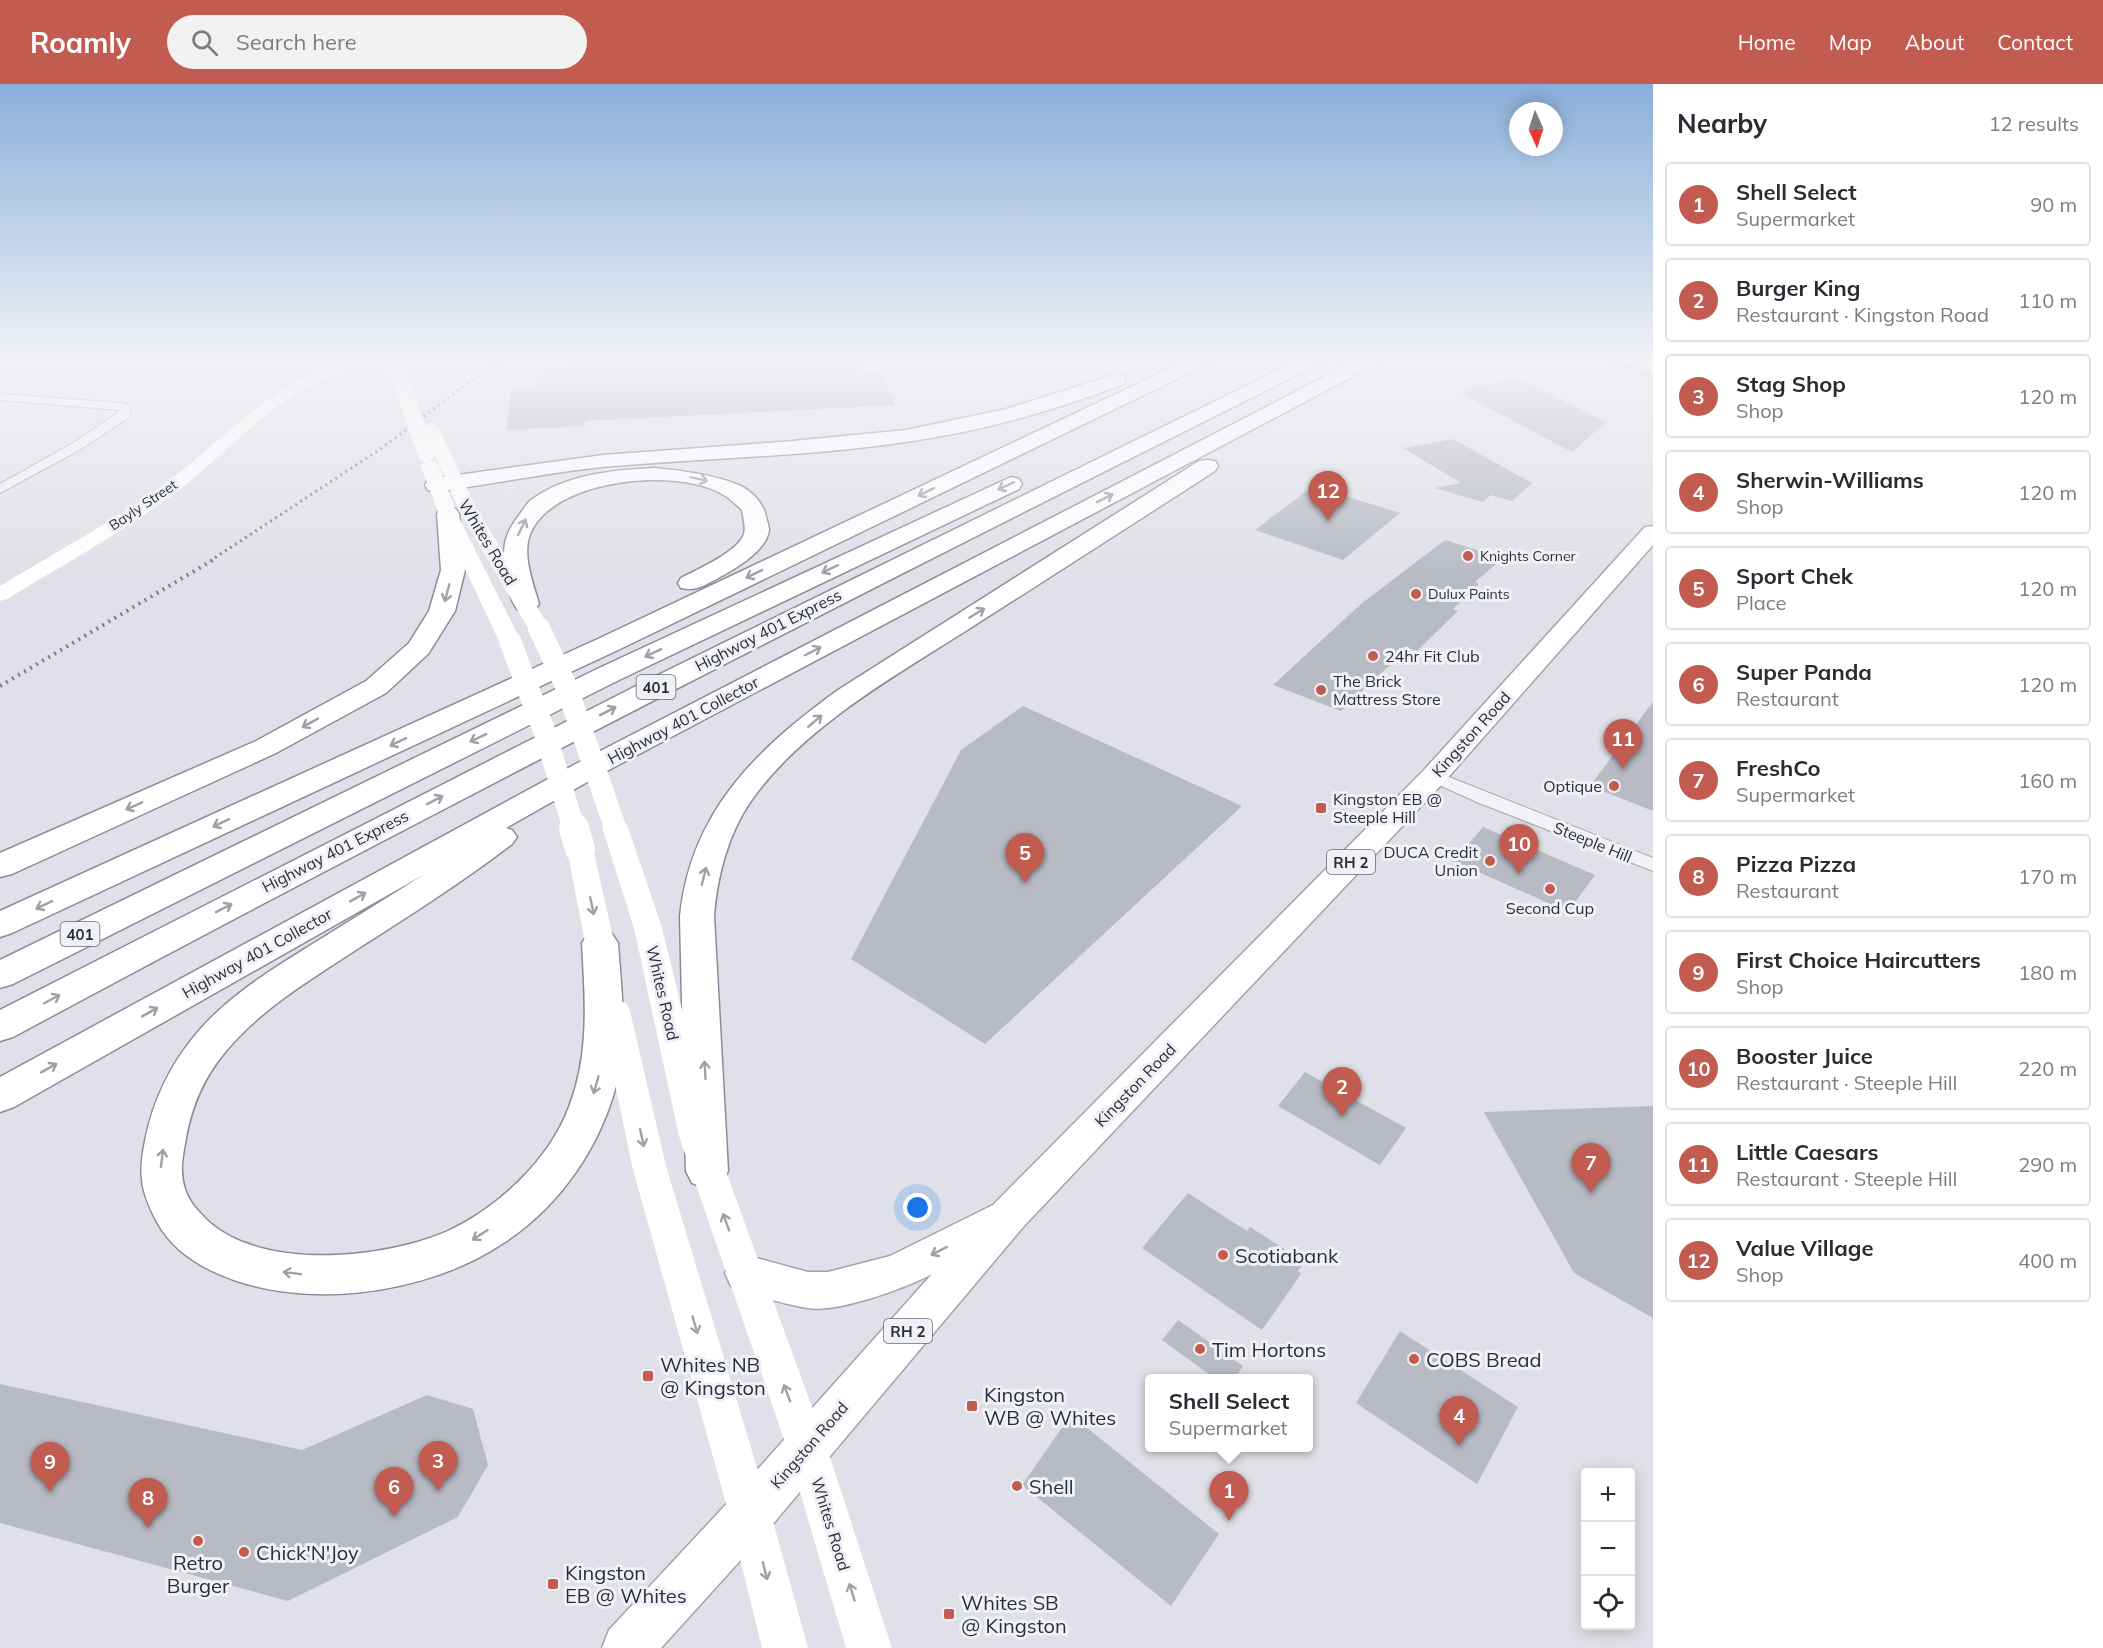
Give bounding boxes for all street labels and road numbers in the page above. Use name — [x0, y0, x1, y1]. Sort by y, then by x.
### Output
street label: Bayly Street — [105, 476, 181, 534]
street label: Whites Road — [455, 495, 521, 589]
street label: Highway 401 Express — [691, 584, 845, 676]
street label: Highway 401 Collector — [604, 672, 762, 768]
road number: 401 — [636, 675, 676, 699]
street label: Kingston Road — [1427, 687, 1515, 781]
street label: Highway 401 Express — [258, 805, 412, 897]
street label: Steeple Hill — [1551, 817, 1635, 867]
road number: RH 2 — [1327, 850, 1375, 874]
street label: Highway 401 Collector — [179, 903, 336, 1003]
road number: 401 — [60, 922, 100, 946]
street label: Whites Road — [642, 944, 684, 1042]
street label: Kingston Road — [1090, 1039, 1180, 1131]
road number: RH 2 — [884, 1319, 932, 1343]
street label: Kingston Road — [766, 1398, 852, 1492]
street label: Whites Road — [807, 1475, 855, 1573]

